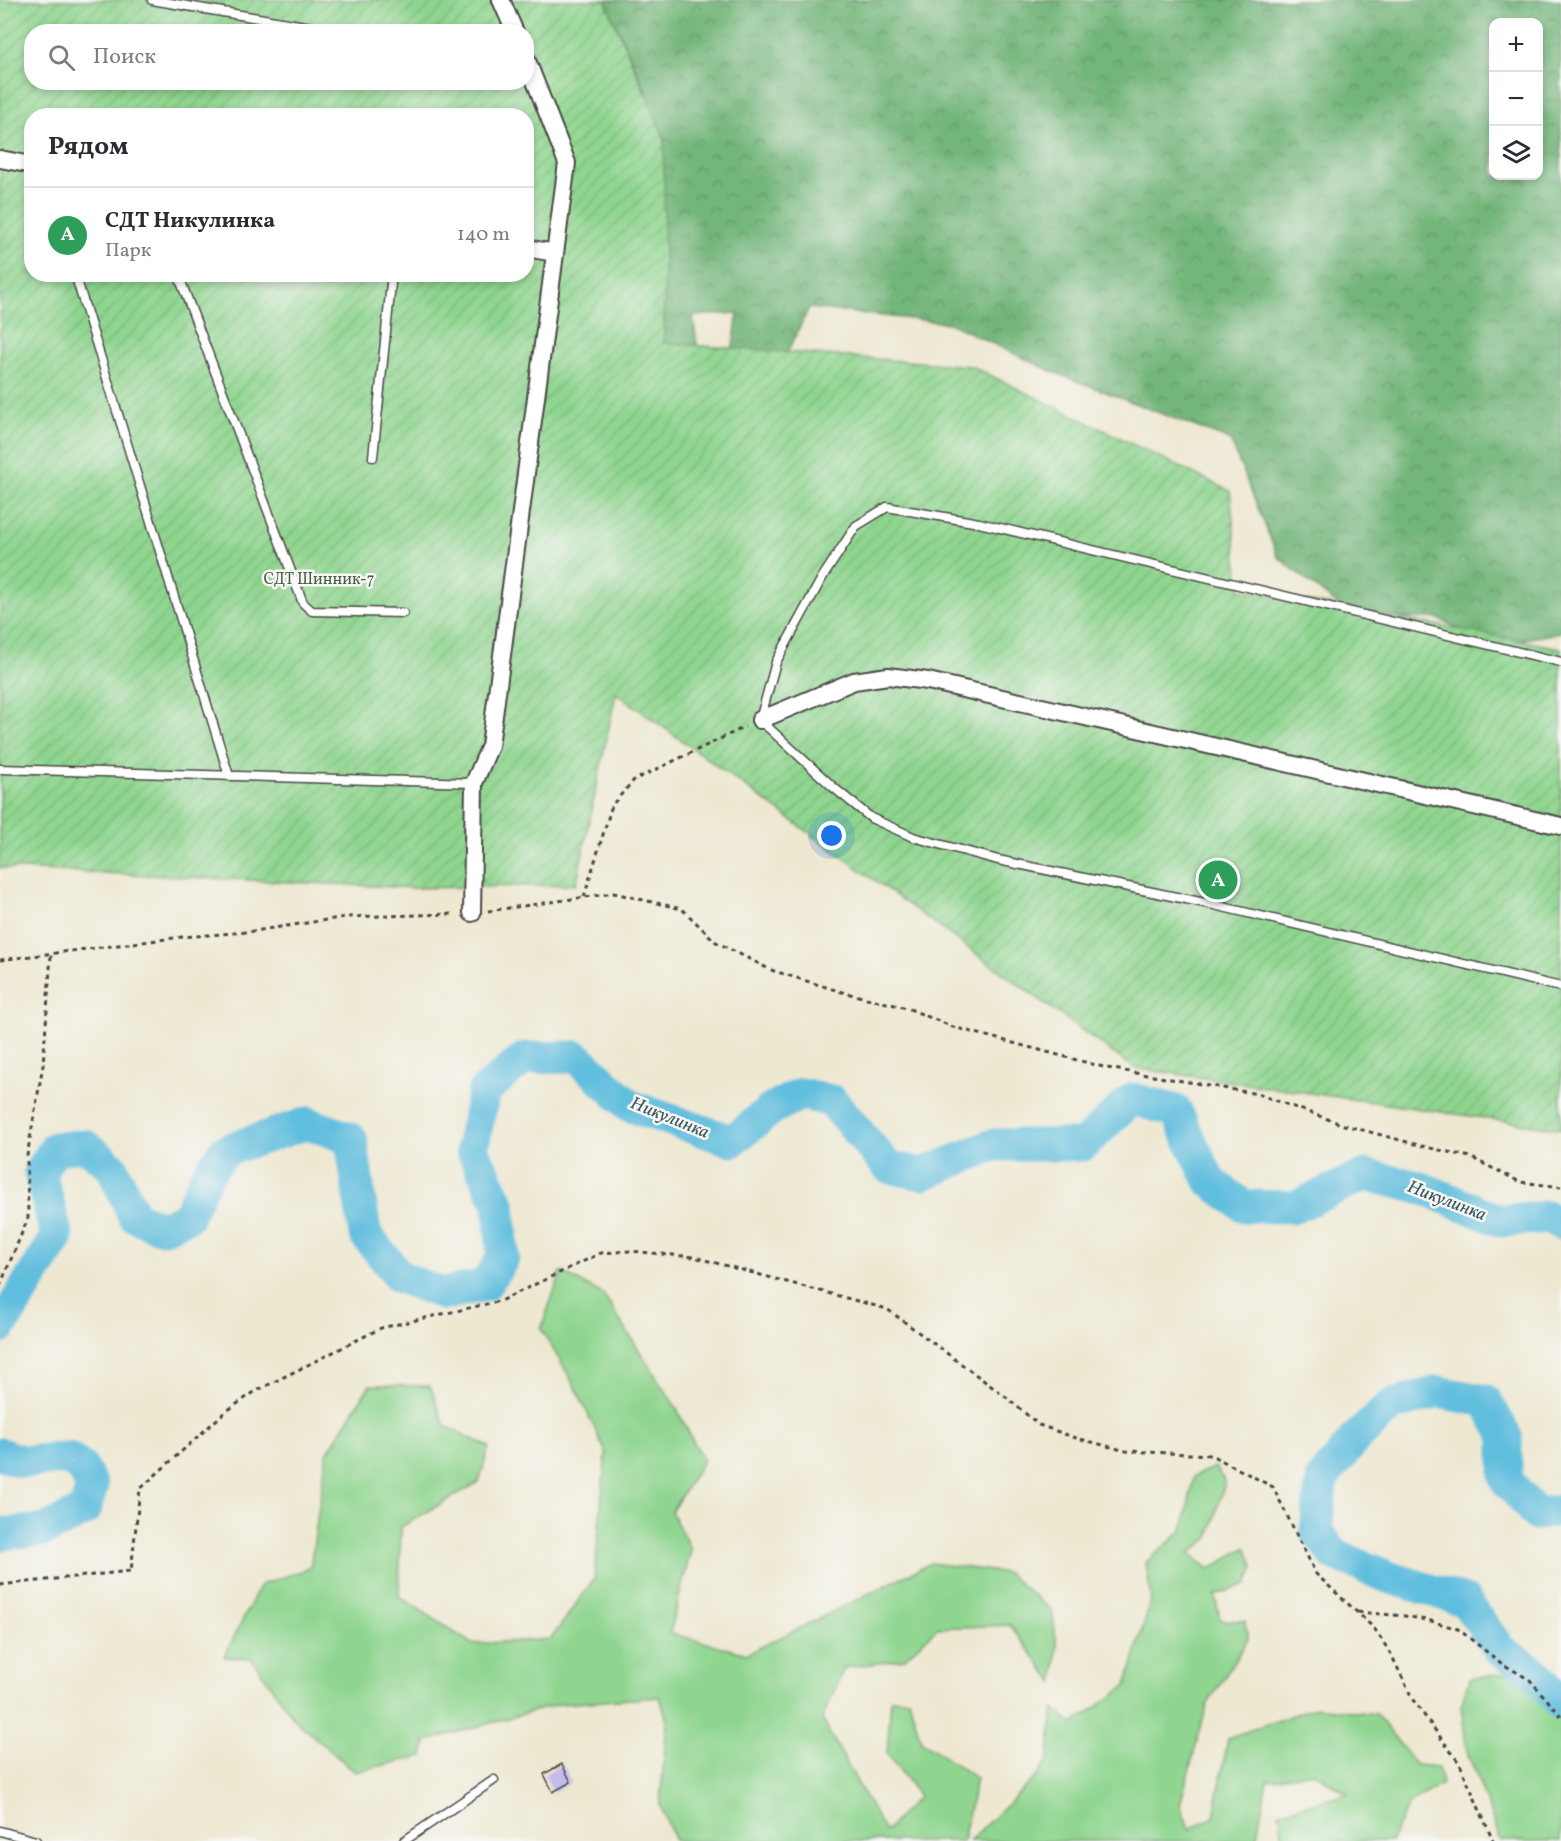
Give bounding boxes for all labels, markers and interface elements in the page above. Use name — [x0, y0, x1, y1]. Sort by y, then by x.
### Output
map controls — [1489, 18, 1543, 180]
button: + — [1489, 18, 1543, 72]
search box — [24, 24, 534, 90]
icon: search — [45, 41, 78, 74]
text: Поиск — [93, 42, 156, 73]
button: − — [1489, 72, 1543, 126]
button: layers — [1489, 126, 1543, 180]
text: Рядом — [48, 129, 128, 165]
text: СДТ Никулинка — [105, 206, 275, 237]
text: A — [60, 221, 75, 249]
text: 140 m — [457, 221, 510, 249]
text: Парк — [105, 237, 151, 265]
park label: СДТ Шинник-7 — [264, 569, 375, 591]
your location — [817, 821, 846, 850]
pin: A — [1198, 858, 1238, 902]
water label: Никулинка — [626, 1091, 713, 1146]
water label: Никулинка — [1403, 1175, 1490, 1228]

